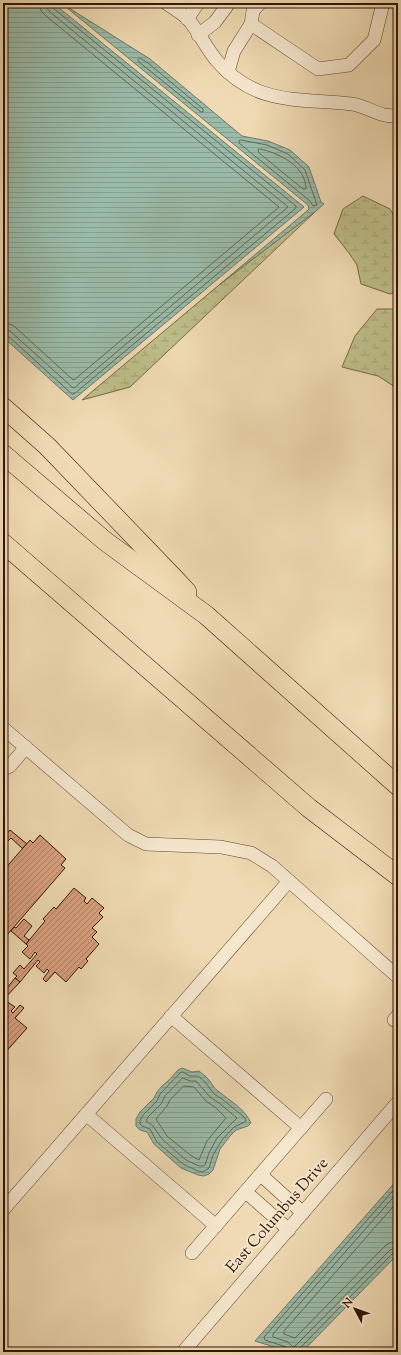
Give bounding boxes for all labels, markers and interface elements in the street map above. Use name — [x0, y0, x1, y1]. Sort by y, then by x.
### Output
street label: East Columbus Drive — [221, 1153, 335, 1279]
north arrow — [335, 1289, 375, 1329]
text: N — [339, 1294, 357, 1312]

